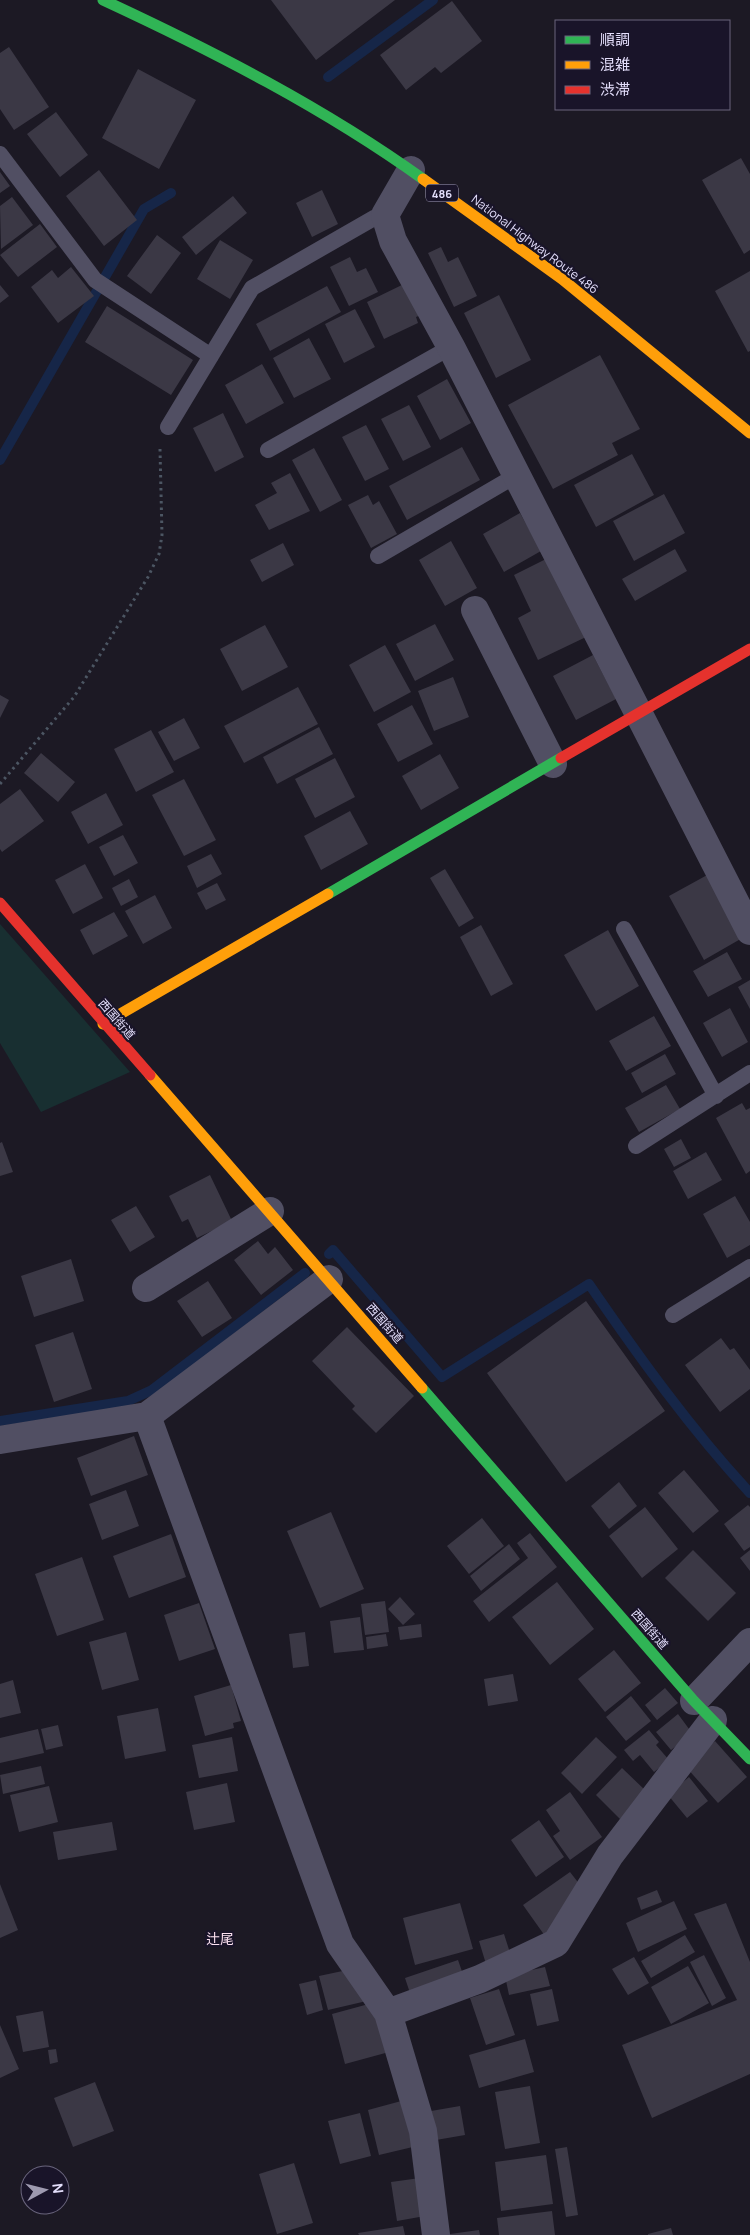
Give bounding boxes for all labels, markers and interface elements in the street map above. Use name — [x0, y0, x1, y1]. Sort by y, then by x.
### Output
legend — [555, 20, 730, 110]
text: 順調 — [600, 29, 630, 50]
text: 混雑 — [600, 54, 630, 75]
text: 渋滞 — [600, 79, 630, 100]
road number: 486 — [426, 184, 458, 202]
street label: National Highway Route 486 — [468, 191, 602, 297]
street label: 西国街道 — [95, 995, 139, 1043]
street label: 西国街道 — [363, 1299, 407, 1347]
street label: 西国街道 — [628, 1605, 672, 1653]
district label: 辻尾 — [206, 1929, 234, 1948]
north arrow — [20, 2165, 70, 2215]
text: N — [48, 2182, 68, 2195]

